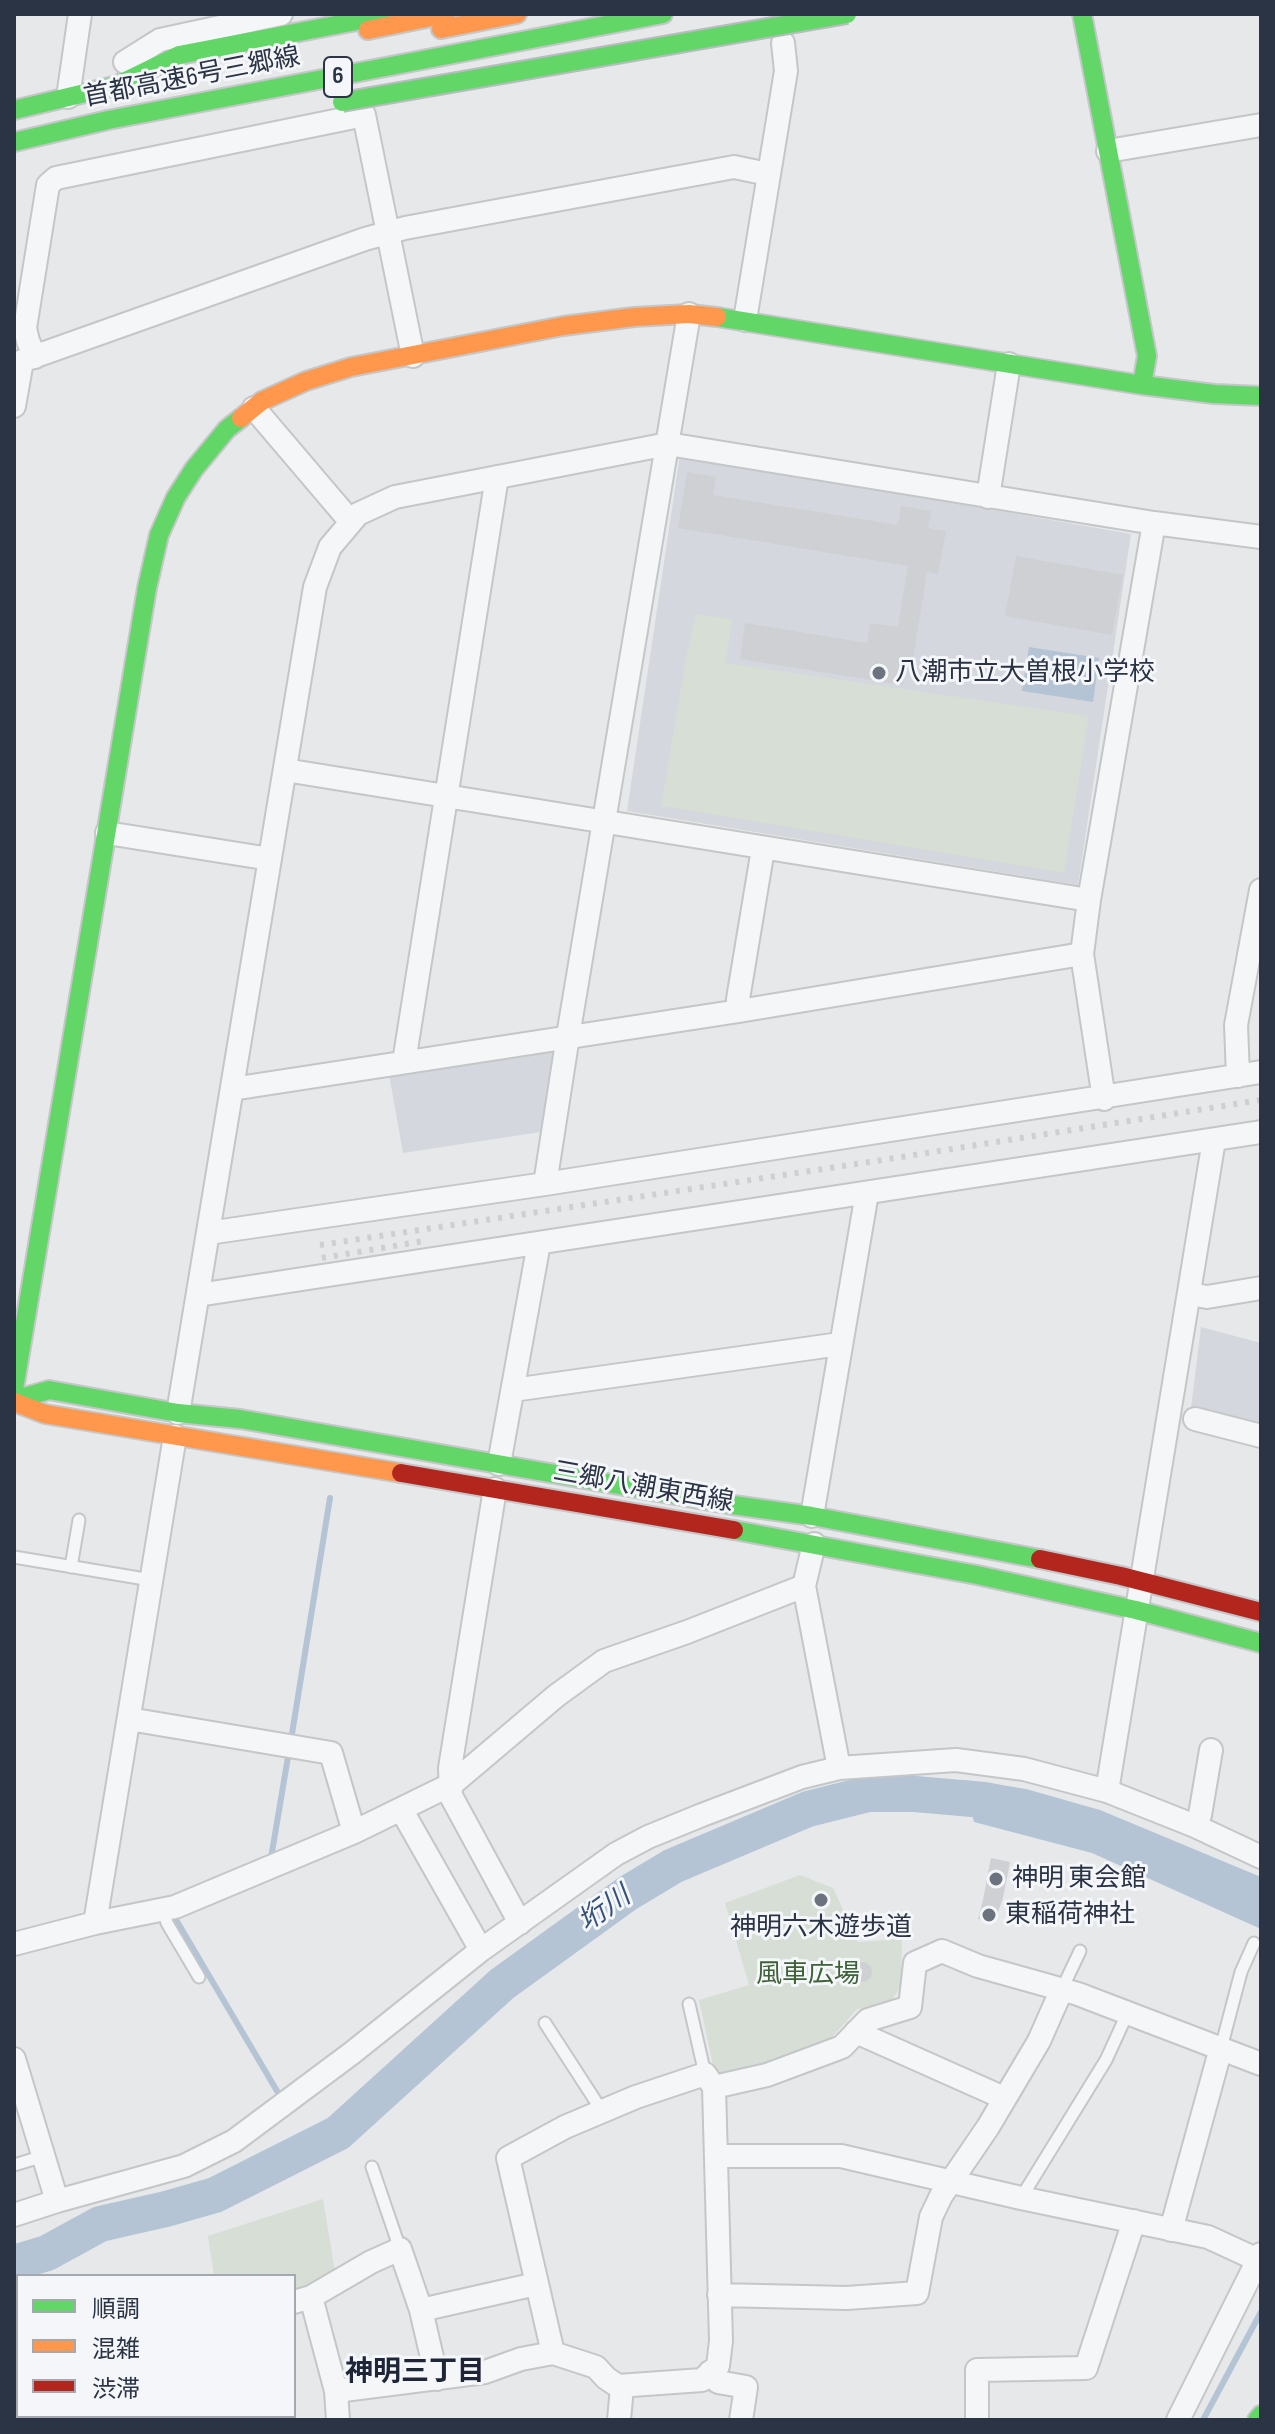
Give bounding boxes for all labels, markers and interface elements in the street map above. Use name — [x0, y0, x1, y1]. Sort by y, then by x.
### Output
street label: 首都高速6号三郷線 — [81, 42, 303, 114]
road number: 6 — [324, 57, 352, 97]
place label: 八潮市立大曽根小学校 — [895, 657, 1155, 689]
marker: 八潮市立大曽根小学校 — [870, 664, 888, 682]
street label: 三郷八潮東西線 — [551, 1457, 735, 1519]
place label: 神明 東会館 — [1012, 1863, 1146, 1895]
marker: 神明 東会館 — [987, 1870, 1005, 1888]
water label: 垳川 — [572, 1880, 638, 1940]
marker: 神明六木遊歩道 — [812, 1891, 830, 1909]
place label: 東稲荷神社 — [1005, 1899, 1135, 1931]
marker: 東稲荷神社 — [980, 1906, 998, 1924]
place label: 神明六木遊歩道 — [730, 1912, 912, 1944]
park label: 風車広場 — [756, 1959, 860, 1991]
legend — [16, 2274, 296, 2418]
text: 順調 — [92, 2295, 140, 2324]
text: 混雑 — [92, 2335, 140, 2364]
district label: 神明三丁目 — [345, 2356, 485, 2390]
text: 渋滞 — [92, 2375, 140, 2404]

